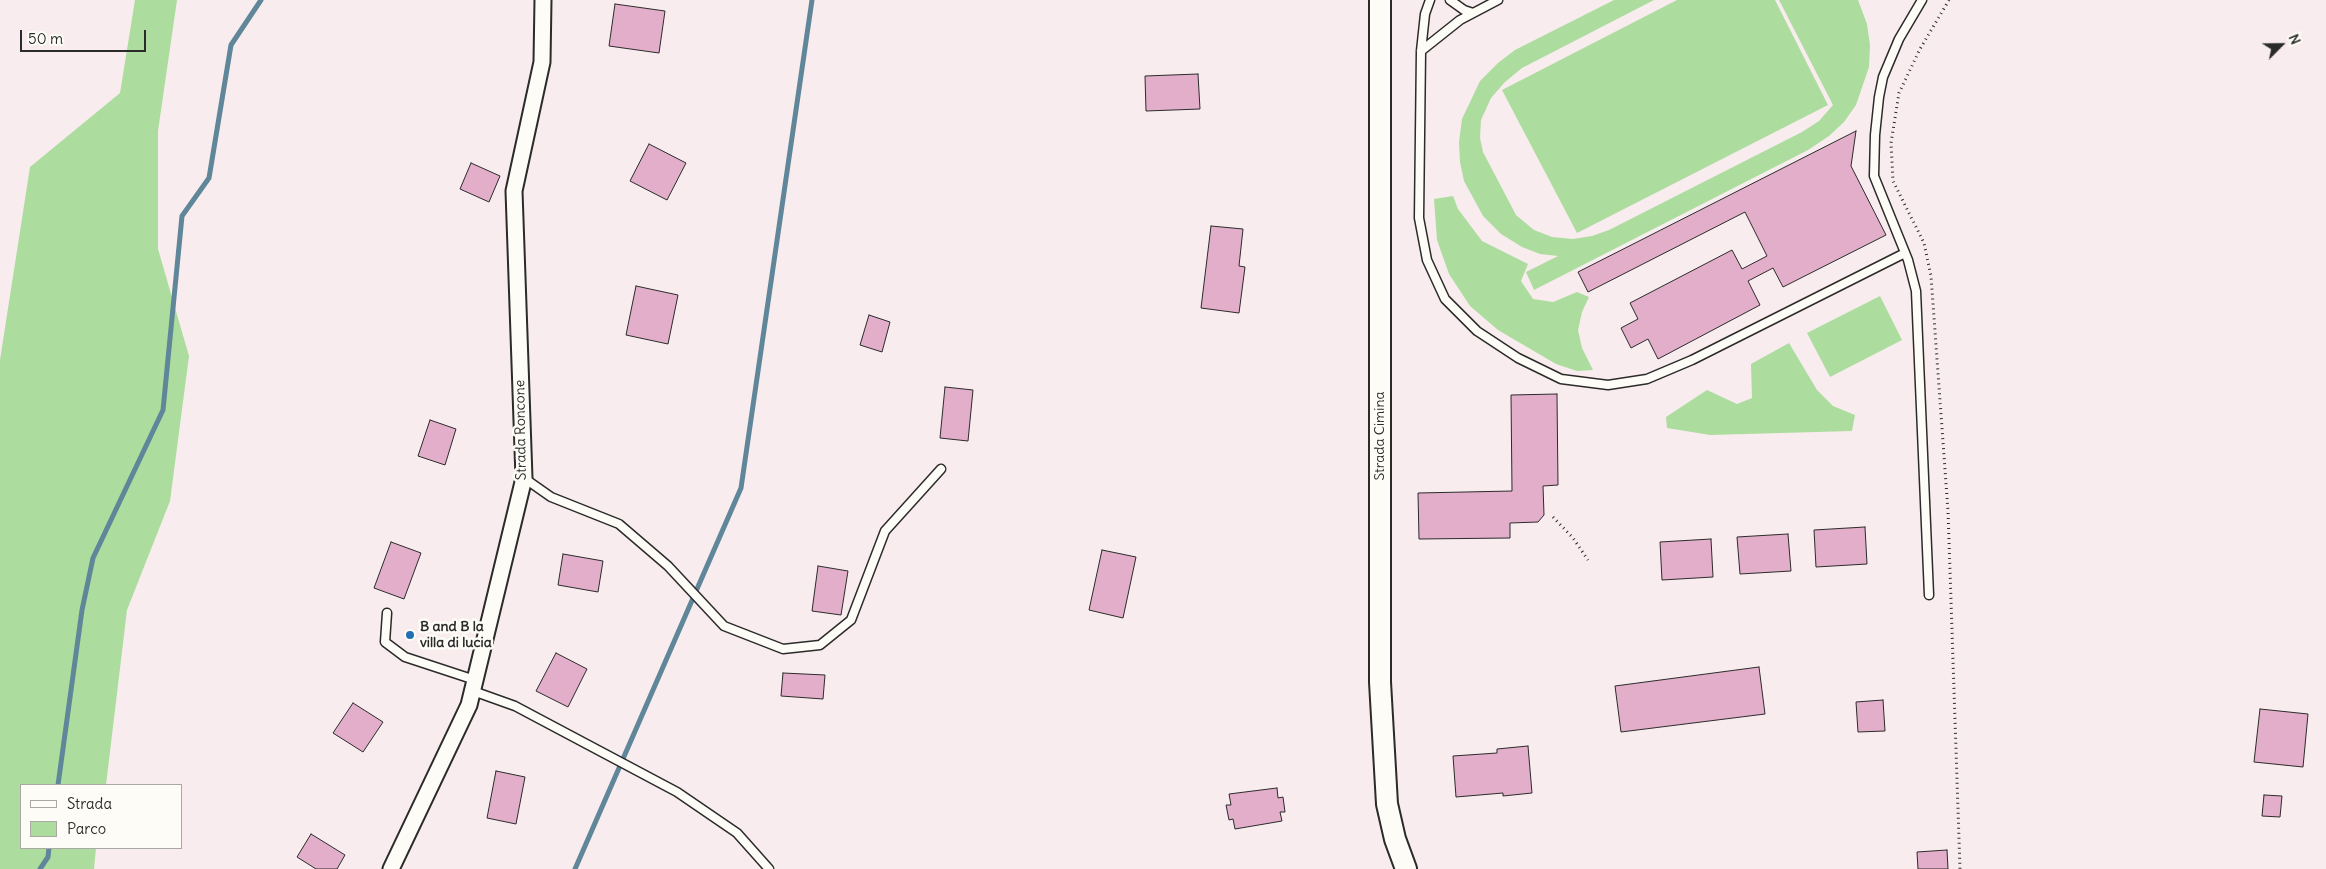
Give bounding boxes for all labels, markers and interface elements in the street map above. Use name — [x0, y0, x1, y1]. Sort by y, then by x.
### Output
scale bar — [22, 20, 149, 52]
north arrow — [2256, 20, 2306, 70]
text: 50 m — [28, 29, 63, 48]
text: N — [2285, 31, 2305, 47]
street label: Strada Roncone — [512, 380, 530, 480]
street label: Strada Cimina — [1372, 391, 1388, 481]
place label: B and B la villa di lucia — [420, 619, 492, 652]
marker: B and B la villa di lucia — [404, 629, 416, 641]
legend — [20, 784, 182, 849]
text: Strada — [67, 794, 112, 813]
text: Parco — [67, 819, 106, 838]

